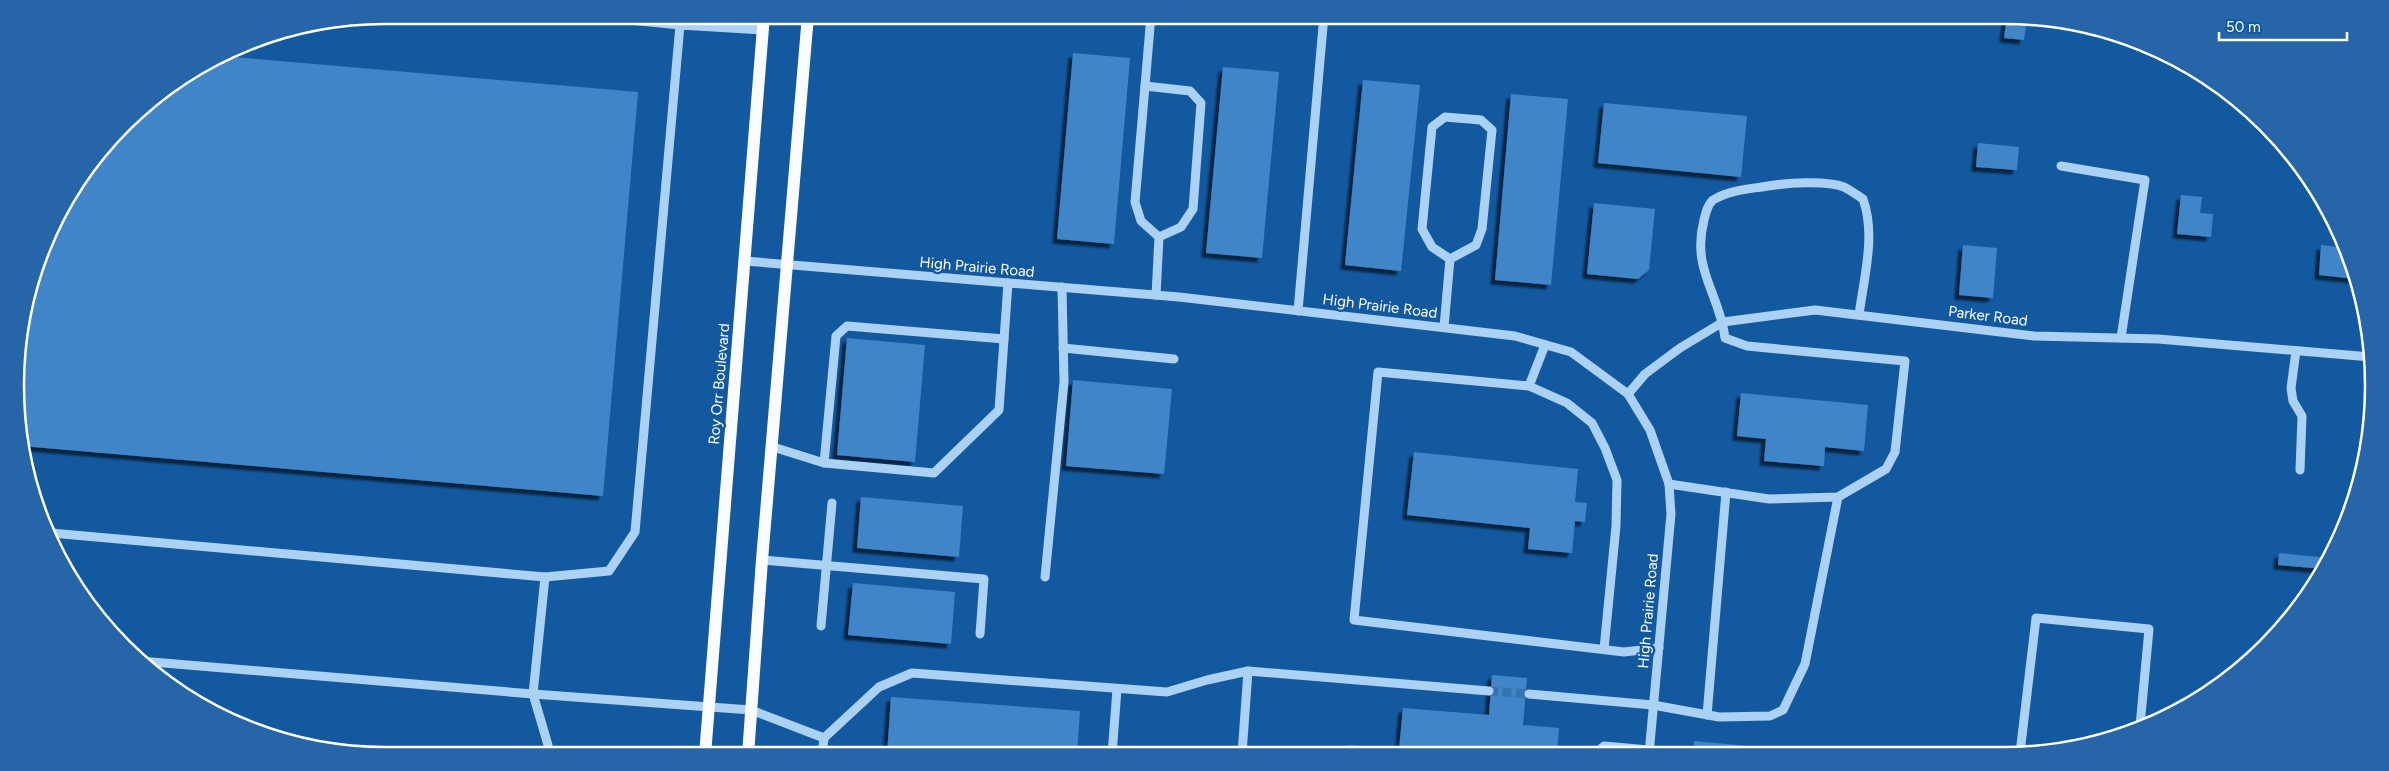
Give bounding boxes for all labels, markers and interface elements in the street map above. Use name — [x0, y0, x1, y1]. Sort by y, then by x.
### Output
scale bar — [2219, 10, 2346, 42]
text: 50 m — [2226, 18, 2261, 36]
street label: High Prairie Road — [919, 253, 1035, 281]
street label: High Prairie Road — [1322, 290, 1438, 322]
street label: Parker Road — [1947, 302, 2029, 330]
street label: Roy Orr Boulevard — [705, 323, 733, 445]
street label: High Prairie Road — [1634, 553, 1662, 669]

